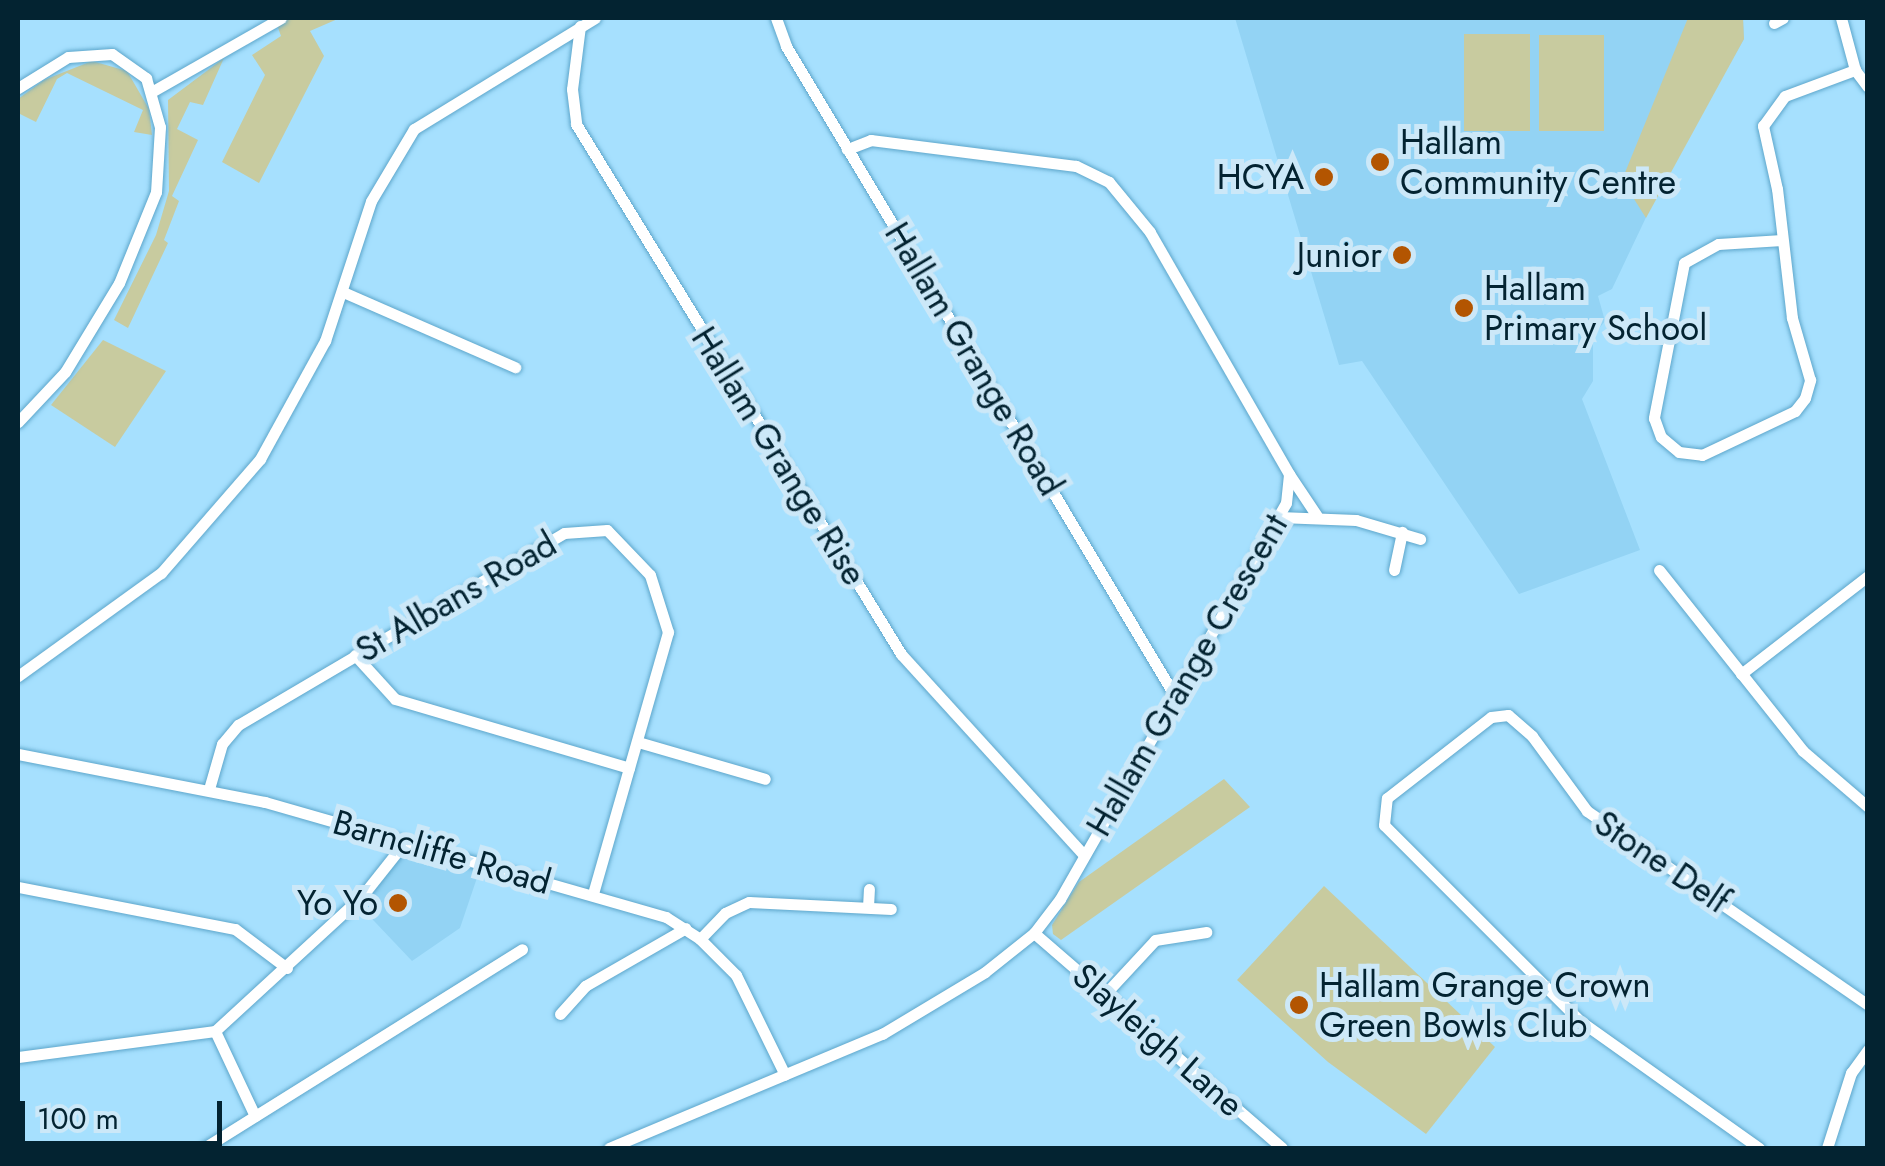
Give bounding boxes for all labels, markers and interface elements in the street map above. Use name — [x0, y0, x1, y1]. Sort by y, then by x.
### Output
place label: Hallam Community Centre — [1400, 121, 1676, 203]
marker: Hallam Community Centre — [1369, 151, 1391, 173]
place label: HCYA — [1217, 156, 1304, 198]
marker: HCYA — [1313, 166, 1335, 188]
street label: Hallam Grange Road — [876, 215, 1072, 503]
place label: Junior — [1297, 234, 1382, 276]
marker: Junior — [1391, 244, 1413, 266]
place label: Hallam Primary School — [1484, 267, 1707, 349]
marker: Hallam Primary School — [1453, 297, 1475, 319]
street label: Hallam Grange Rise — [683, 319, 875, 593]
street label: Hallam Grange Crescent — [1078, 507, 1296, 843]
street label: St Albans Road — [348, 523, 564, 671]
street label: Barncliffe Road — [328, 801, 556, 903]
street label: Stone Delf — [1587, 802, 1737, 922]
place label: Yo Yo — [297, 882, 378, 924]
marker: Yo Yo — [387, 892, 409, 914]
street label: Slayleigh Lane — [1064, 955, 1252, 1125]
place label: Hallam Grange Crown Green Bowls Club — [1319, 964, 1651, 1046]
marker: Hallam Grange Crown Green Bowls Club — [1288, 994, 1310, 1016]
scale bar — [25, 1081, 228, 1143]
text: 100 m — [37, 1097, 119, 1140]

